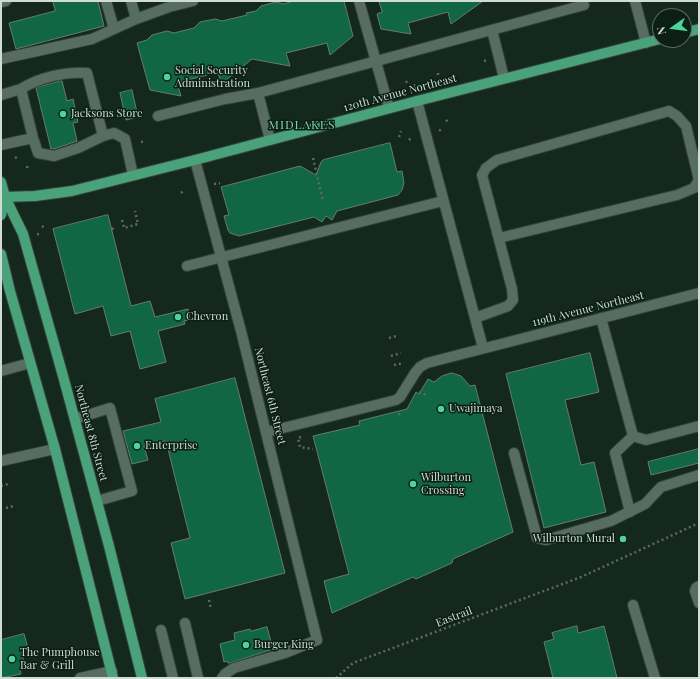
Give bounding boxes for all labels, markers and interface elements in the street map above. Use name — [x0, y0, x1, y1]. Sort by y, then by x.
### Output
north arrow — [652, 8, 692, 48]
text: N — [653, 25, 669, 36]
place label: Social Security Administration — [175, 64, 250, 90]
marker: Social Security Administration — [162, 72, 172, 82]
street label: 120th Avenue Northeast — [342, 72, 458, 114]
place label: Jacksons Store — [71, 107, 142, 121]
marker: Jacksons Store — [58, 109, 68, 119]
district label: MIDLAKES — [268, 118, 336, 132]
street label: 119th Avenue Northeast — [531, 289, 645, 329]
place label: Chevron — [186, 310, 228, 324]
marker: Chevron — [173, 312, 183, 322]
street label: Northeast 6th Street — [252, 346, 288, 446]
street label: Northeast 8th Street — [72, 383, 110, 483]
place label: Uwajimaya — [449, 402, 503, 416]
marker: Uwajimaya — [436, 404, 446, 414]
place label: Enterprise — [145, 439, 198, 453]
marker: Enterprise — [132, 441, 142, 451]
place label: Wilburton Crossing — [421, 471, 471, 497]
marker: Wilburton Crossing — [408, 479, 418, 489]
place label: Wilburton Mural — [533, 532, 615, 546]
marker: Wilburton Mural — [618, 534, 628, 544]
street label: Eastrail — [434, 604, 474, 630]
place label: Burger King — [254, 638, 314, 652]
marker: Burger King — [241, 640, 251, 650]
place label: The Pumphouse Bar & Grill — [20, 646, 100, 672]
marker: The Pumphouse Bar & Grill — [7, 654, 17, 664]

